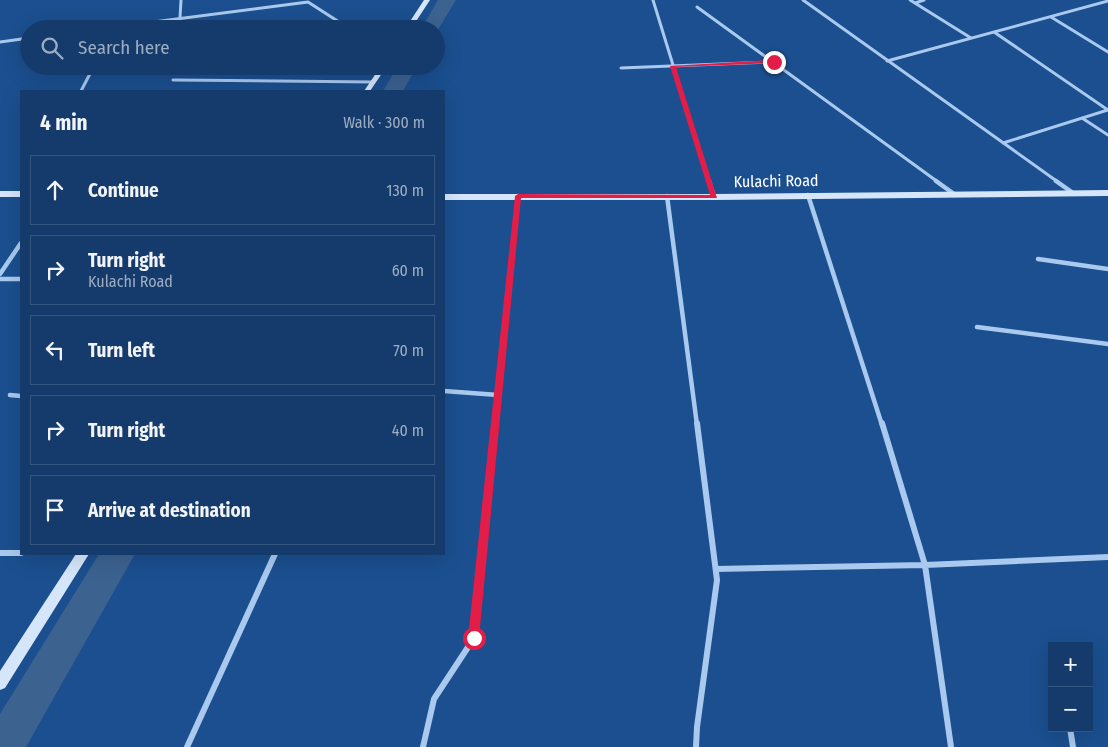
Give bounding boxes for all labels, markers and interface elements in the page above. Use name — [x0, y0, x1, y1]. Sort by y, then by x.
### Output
search box — [20, 20, 445, 75]
icon: search — [38, 34, 66, 62]
text: Search here — [78, 36, 170, 59]
route end — [763, 51, 786, 74]
text: 4 min — [40, 110, 88, 136]
text: Walk · 300 m — [343, 113, 425, 132]
street label: Kulachi Road — [733, 171, 819, 191]
icon: ahead — [41, 176, 69, 204]
text: Continue — [88, 179, 159, 202]
text: 130 m — [386, 181, 424, 200]
text: Turn right — [88, 249, 165, 272]
icon: right — [41, 256, 69, 284]
text: 60 m — [392, 261, 424, 280]
text: Kulachi Road — [88, 272, 173, 291]
icon: left — [41, 336, 69, 364]
text: Turn left — [88, 339, 155, 362]
text: 70 m — [393, 341, 424, 360]
icon: right — [41, 416, 69, 444]
text: Turn right — [88, 419, 165, 442]
text: 40 m — [392, 421, 424, 440]
icon: arrive — [41, 496, 69, 524]
text: Arrive at destination — [88, 499, 251, 522]
route start — [463, 627, 486, 650]
map controls — [1048, 642, 1093, 732]
button: + — [1048, 642, 1093, 687]
button: − — [1048, 687, 1093, 732]

